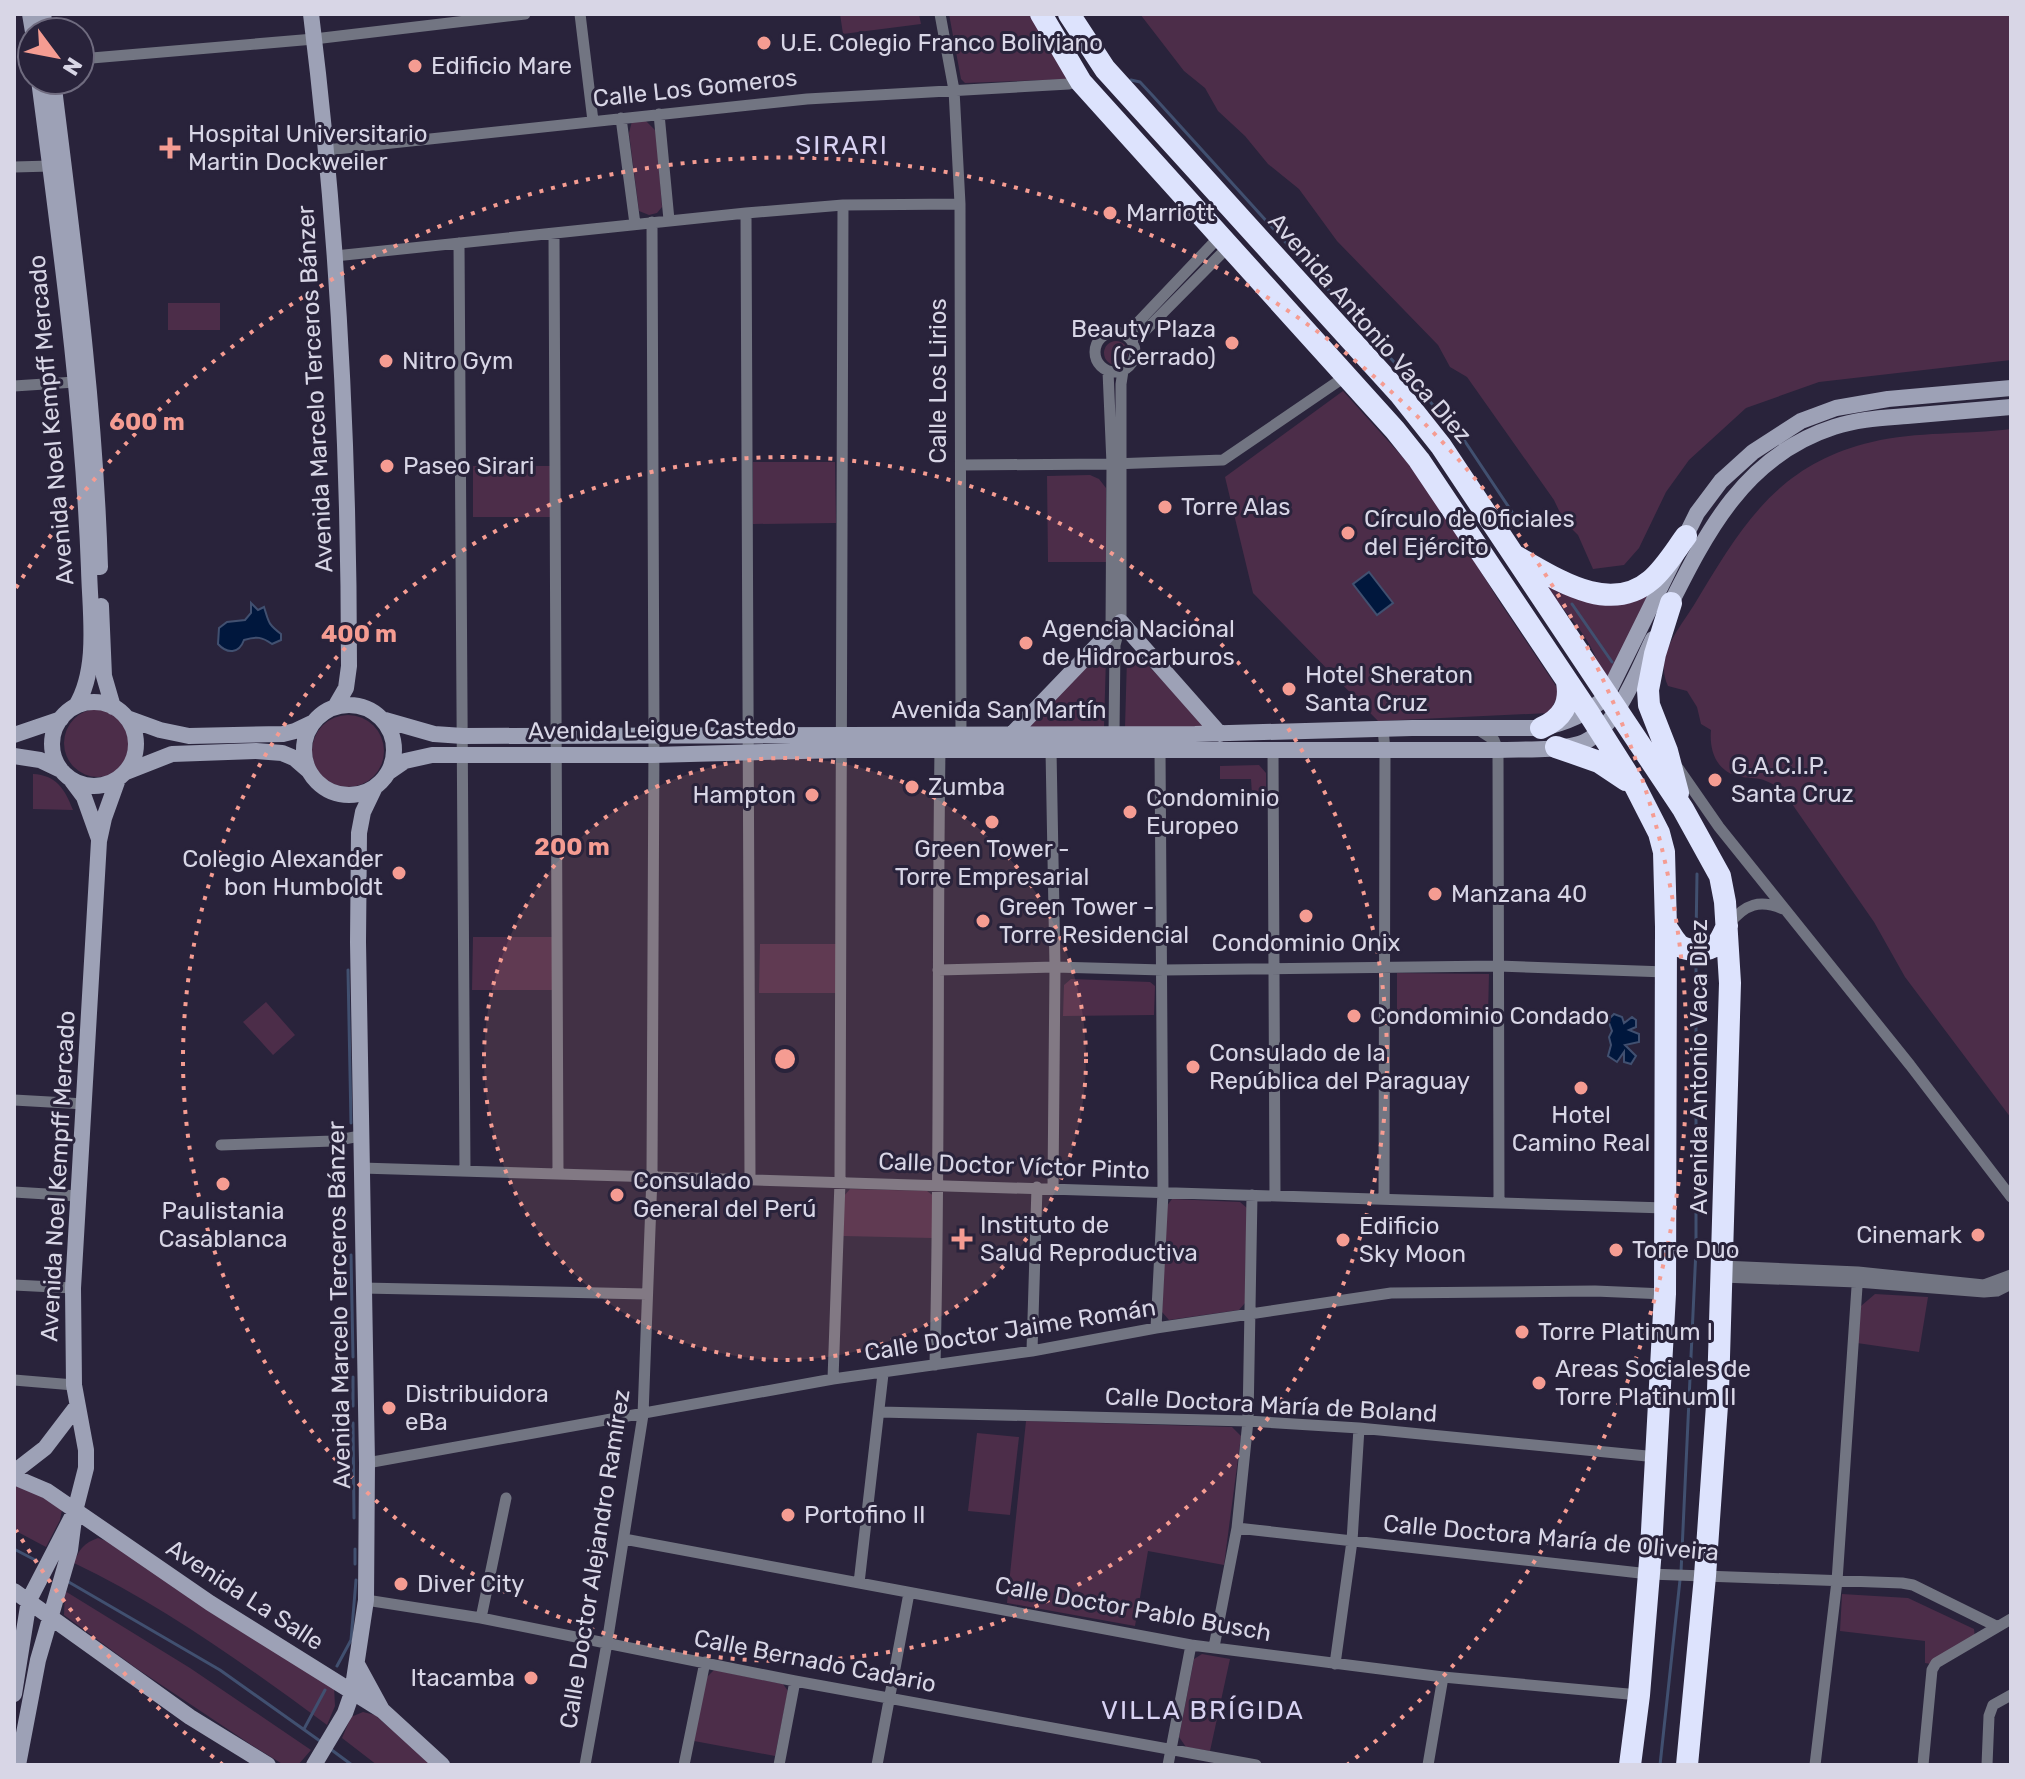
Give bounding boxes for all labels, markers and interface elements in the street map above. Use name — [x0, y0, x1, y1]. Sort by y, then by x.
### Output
north arrow — [16, 16, 96, 96]
place label: U.E. Colegio Franco Boliviano — [780, 29, 1103, 57]
marker: U.E. Colegio Franco Boliviano — [755, 34, 773, 52]
text: N — [57, 52, 88, 80]
place label: Edificio Mare — [431, 52, 572, 80]
marker: Edificio Mare — [406, 57, 424, 75]
street label: Calle Los Gomeros — [592, 63, 798, 113]
place label: Hospital Universitario Martin Dockweiler — [188, 120, 428, 176]
district label: SIRARI — [795, 130, 889, 161]
marker: Hospital Universitario Martin Dockweiler — [159, 137, 181, 159]
place label: Marriott — [1126, 199, 1215, 227]
marker: Marriott — [1101, 204, 1119, 222]
street label: Avenida Marcelo Terceros Bánzer — [291, 205, 339, 573]
street label: Avenida Antonio Vaca Diez — [1262, 207, 1478, 449]
street label: Avenida Noel Kempff Mercado — [23, 254, 79, 586]
street label: Calle Los Lirios — [924, 298, 952, 464]
place label: Beauty Plaza (Cerrado) — [1071, 315, 1216, 371]
marker: Beauty Plaza (Cerrado) — [1223, 334, 1241, 352]
place label: Nitro Gym — [402, 347, 513, 375]
marker: Nitro Gym — [377, 352, 395, 370]
text: 600 m — [109, 408, 185, 436]
place label: Paseo Sirari — [403, 452, 535, 480]
marker: Paseo Sirari — [378, 457, 396, 475]
place label: Torre Alas — [1181, 493, 1290, 521]
marker: Torre Alas — [1156, 498, 1174, 516]
place label: Círculo de Oficiales del Ejército — [1364, 505, 1575, 561]
marker: Círculo de Oficiales del Ejército — [1339, 524, 1357, 542]
place label: Agencia Nacional de Hidrocarburos — [1042, 615, 1235, 671]
text: 400 m — [321, 620, 397, 648]
marker: Agencia Nacional de Hidrocarburos — [1017, 634, 1035, 652]
place label: Hotel Sheraton Santa Cruz — [1305, 661, 1473, 717]
marker: Hotel Sheraton Santa Cruz — [1280, 680, 1298, 698]
street label: Avenida San Martín — [891, 696, 1107, 724]
street label: Avenida Leigue Castedo — [528, 713, 796, 745]
place label: G.A.C.I.P. Santa Cruz — [1731, 752, 1854, 808]
marker: G.A.C.I.P. Santa Cruz — [1706, 771, 1724, 789]
place label: Zumba — [928, 773, 1005, 801]
marker: Zumba — [903, 778, 921, 796]
place label: Hampton — [692, 781, 796, 809]
place label: Condominio Europeo — [1146, 784, 1280, 840]
marker: Hampton — [803, 786, 821, 804]
marker: Condominio Europeo — [1121, 803, 1139, 821]
marker: Green Tower - Torre Empresarial — [983, 813, 1001, 831]
text: 200 m — [534, 833, 610, 861]
place label: Green Tower - Torre Empresarial — [895, 835, 1089, 891]
place label: Colegio Alexander bon Humboldt — [182, 845, 383, 901]
marker: Colegio Alexander bon Humboldt — [390, 864, 408, 882]
place label: Manzana 40 — [1451, 880, 1587, 908]
marker: Manzana 40 — [1426, 885, 1444, 903]
place label: Green Tower - Torre Residencial — [999, 893, 1189, 949]
marker: Condominio Onix — [1297, 907, 1315, 925]
marker: Green Tower - Torre Residencial — [974, 912, 992, 930]
street label: Avenida Antonio Vaca Diez — [1685, 919, 1713, 1215]
place label: Condominio Onix — [1211, 929, 1401, 957]
place label: Condominio Condado — [1370, 1002, 1609, 1030]
marker: Condominio Condado — [1345, 1007, 1363, 1025]
street label: Avenida Noel Kempff Mercado — [35, 1010, 81, 1342]
place label: Consulado de la República del Paraguay — [1209, 1039, 1470, 1095]
centre of rings — [771, 1045, 799, 1073]
marker: Consulado de la República del Paraguay — [1184, 1058, 1202, 1076]
marker: Hotel Camino Real — [1572, 1079, 1590, 1097]
place label: Hotel Camino Real — [1512, 1101, 1650, 1157]
street label: Avenida Marcelo Terceros Bánzer — [322, 1121, 356, 1489]
street label: Calle Doctor Víctor Pinto — [878, 1147, 1150, 1185]
place label: Consulado General del Perú — [633, 1167, 816, 1223]
marker: Paulistania Casablanca — [214, 1175, 232, 1193]
marker: Consulado General del Perú — [608, 1186, 626, 1204]
place label: Paulistania Casablanca — [158, 1197, 288, 1253]
place label: Instituto de Salud Reproductiva — [980, 1211, 1198, 1267]
place label: Edificio Sky Moon — [1359, 1212, 1466, 1268]
place label: Cinemark — [1856, 1221, 1963, 1249]
marker: Cinemark — [1969, 1226, 1987, 1244]
marker: Instituto de Salud Reproductiva — [951, 1228, 973, 1250]
marker: Edificio Sky Moon — [1334, 1231, 1352, 1249]
place label: Torre Duo — [1632, 1236, 1739, 1264]
marker: Torre Duo — [1607, 1241, 1625, 1259]
street label: Calle Doctor Jaime Román — [862, 1293, 1158, 1367]
place label: Torre Platinum I — [1538, 1318, 1713, 1346]
marker: Torre Platinum I — [1513, 1323, 1531, 1341]
place label: Areas Sociales de Torre Platinum II — [1555, 1355, 1751, 1411]
marker: Areas Sociales de Torre Platinum II — [1530, 1374, 1548, 1392]
place label: Distribuidora eBa — [405, 1380, 549, 1436]
street label: Calle Doctora María de Boland — [1104, 1382, 1438, 1428]
street label: Calle Doctor Alejandro Ramírez — [554, 1387, 636, 1731]
marker: Distribuidora eBa — [380, 1399, 398, 1417]
place label: Portofino II — [804, 1501, 926, 1529]
marker: Portofino II — [779, 1506, 797, 1524]
street label: Calle Doctora María de Oliveira — [1382, 1509, 1720, 1567]
street label: Avenida La Salle — [161, 1534, 329, 1656]
place label: Diver City — [417, 1570, 525, 1598]
street label: Calle Doctor Pablo Busch — [993, 1571, 1273, 1647]
marker: Diver City — [392, 1575, 410, 1593]
street label: Calle Bernado Cadario — [692, 1624, 938, 1698]
place label: Itacamba — [410, 1664, 515, 1692]
marker: Itacamba — [522, 1669, 540, 1687]
district label: VILLA BRÍGIDA — [1101, 1695, 1305, 1726]

